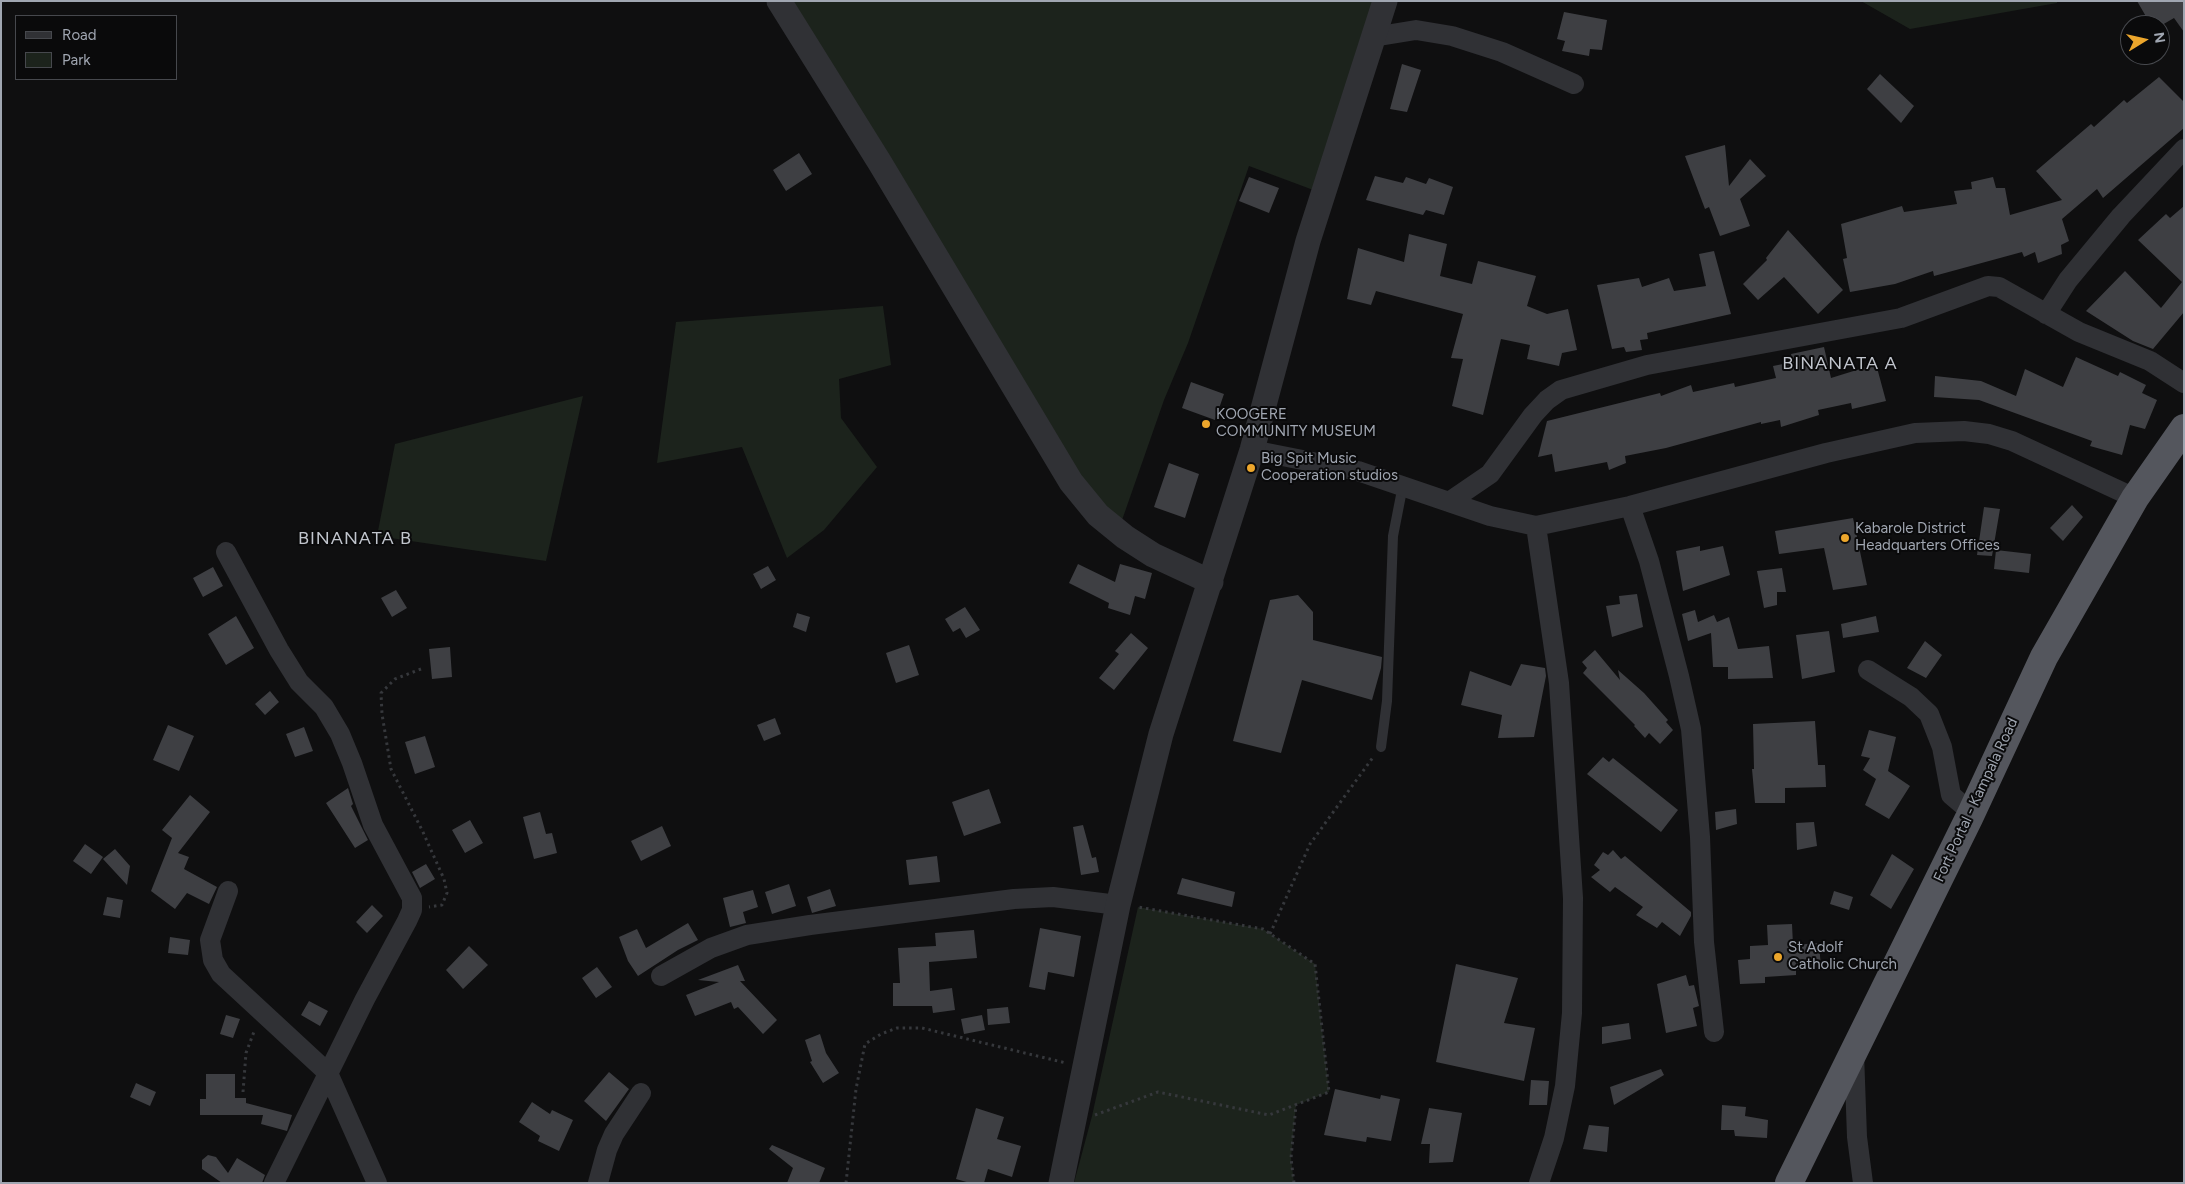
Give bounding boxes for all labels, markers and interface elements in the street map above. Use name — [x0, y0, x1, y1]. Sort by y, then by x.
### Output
legend — [15, 15, 178, 80]
north arrow — [2120, 15, 2170, 65]
text: Road — [62, 26, 97, 44]
text: N — [2150, 31, 2169, 44]
text: Park — [62, 51, 91, 69]
district label: BINANATA A — [1781, 353, 1899, 375]
place label: KOOGERE COMMUNITY MUSEUM — [1216, 406, 1376, 441]
marker: KOOGERE COMMUNITY MUSEUM — [1200, 418, 1212, 430]
place label: Big Spit Music Cooperation studios — [1261, 450, 1398, 485]
marker: Big Spit Music Cooperation studios — [1245, 462, 1257, 474]
place label: Kabarole District Headquarters Offices — [1855, 520, 2000, 555]
district label: BINANATA B — [297, 528, 413, 550]
marker: Kabarole District Headquarters Offices — [1839, 532, 1851, 544]
street label: Fort Portal - Kampala Road — [1930, 715, 2022, 885]
place label: St Adolf Catholic Church — [1788, 939, 1897, 974]
marker: St Adolf Catholic Church — [1772, 951, 1784, 963]

